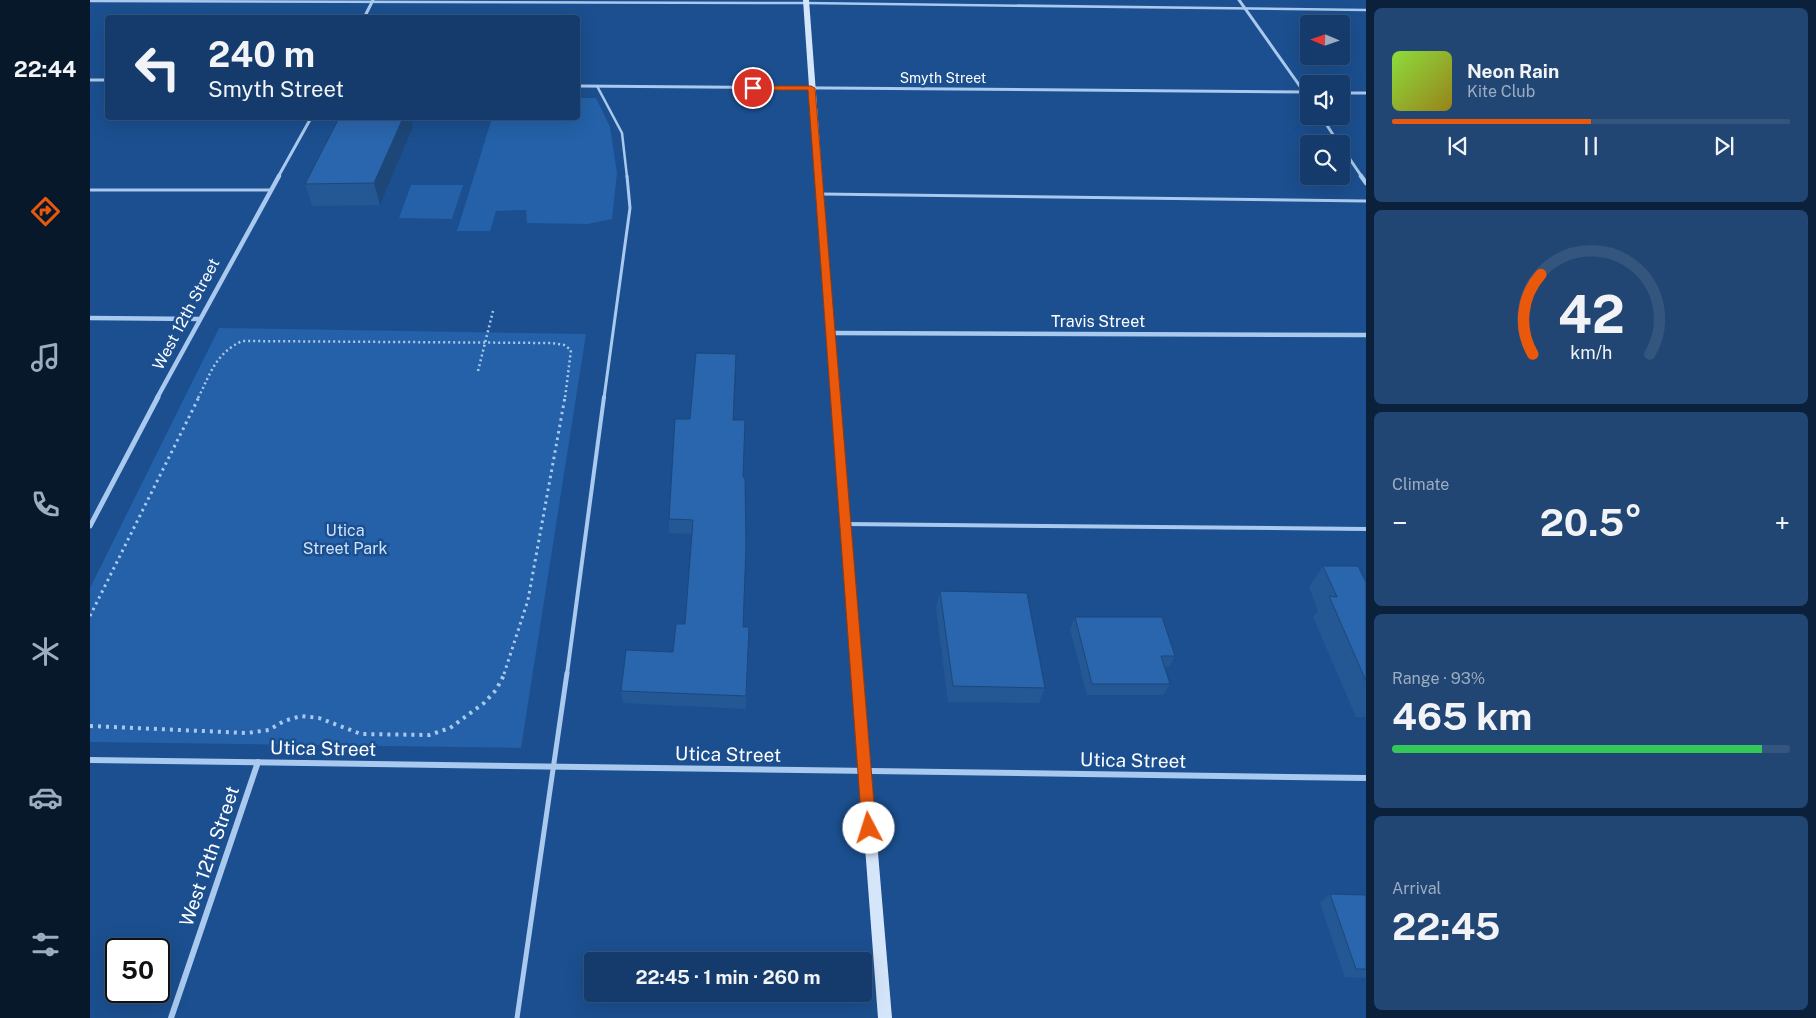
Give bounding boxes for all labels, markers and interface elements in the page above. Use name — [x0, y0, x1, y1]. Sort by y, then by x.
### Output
north arrow — [1300, 15, 1350, 65]
map controls — [1300, 15, 1350, 185]
text: 240 m — [208, 34, 315, 75]
icon: left — [125, 35, 190, 100]
text: 22:44 — [14, 56, 76, 82]
text: Neon Rain — [1467, 60, 1559, 82]
pin — [732, 67, 774, 109]
street label: Smyth Street — [900, 70, 986, 86]
icon: arrive — [739, 74, 767, 102]
button: sound — [1300, 75, 1350, 125]
text: Smyth Street — [208, 76, 344, 102]
text: Kite Club — [1467, 82, 1535, 101]
icon: previous — [1444, 132, 1472, 160]
icon: pause — [1577, 132, 1605, 160]
icon: next — [1710, 132, 1738, 160]
button: search — [1300, 135, 1350, 185]
icon: directions — [28, 194, 63, 229]
street label: West 12th Street — [149, 255, 223, 373]
text: 42 — [1557, 284, 1625, 345]
street label: Travis Street — [1051, 312, 1145, 331]
icon: music — [28, 340, 63, 375]
text: km/h — [1570, 342, 1612, 363]
text: Climate — [1392, 475, 1449, 494]
icon: phone — [28, 487, 63, 522]
text: 20.5° — [1540, 500, 1642, 545]
text: − — [1392, 506, 1408, 539]
text: + — [1774, 506, 1790, 539]
park label: Utica Street Park — [303, 521, 387, 558]
icon: climate — [28, 634, 63, 669]
text: Range · 93% — [1392, 669, 1485, 688]
text: 465 km — [1392, 694, 1532, 739]
street label: Utica Street — [270, 736, 376, 760]
street label: Utica Street — [675, 742, 781, 766]
street label: Utica Street — [1080, 748, 1186, 772]
icon: car — [28, 780, 63, 815]
street label: West 12th Street — [175, 783, 243, 929]
position arrow — [842, 801, 894, 853]
text: Arrival — [1392, 879, 1441, 898]
text: 22:45 — [1392, 904, 1501, 949]
icon: filters — [28, 927, 63, 962]
speed limit sign: 50 — [105, 938, 170, 1003]
text: 22:45 · 1 min · 260 m — [635, 966, 821, 988]

